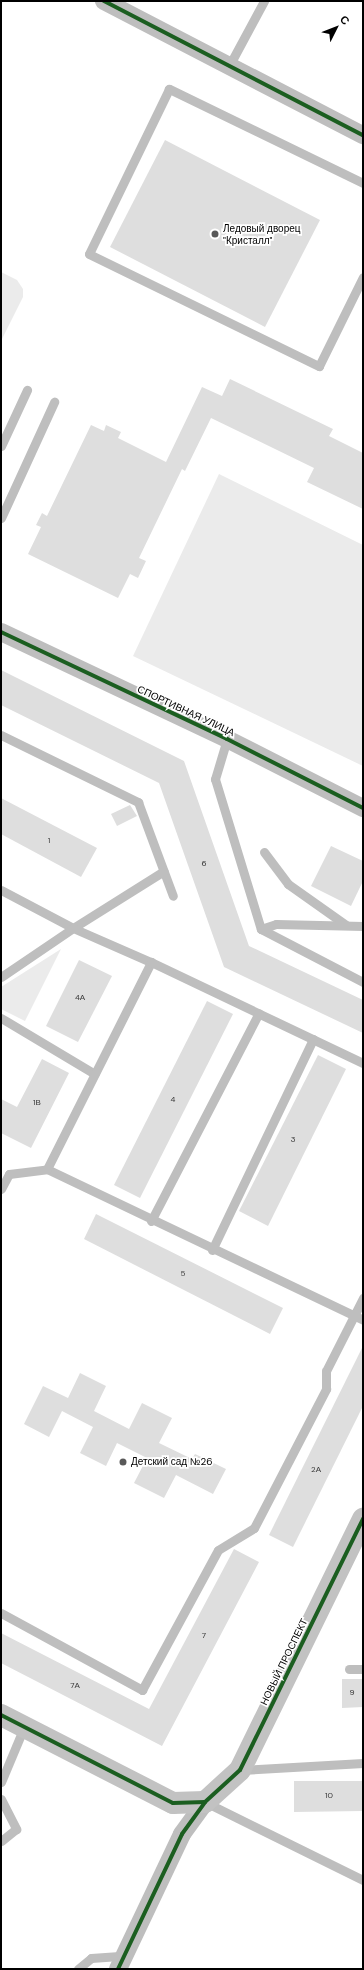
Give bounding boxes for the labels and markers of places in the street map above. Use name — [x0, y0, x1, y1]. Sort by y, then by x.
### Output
place label: Ледовый дворец "Кристалл" — [223, 222, 300, 246]
marker: Ледовый дворец "Кристалл" — [210, 229, 220, 239]
place label: Детский сад №26 — [131, 1456, 213, 1468]
marker: Детский сад №26 — [118, 1457, 128, 1467]

